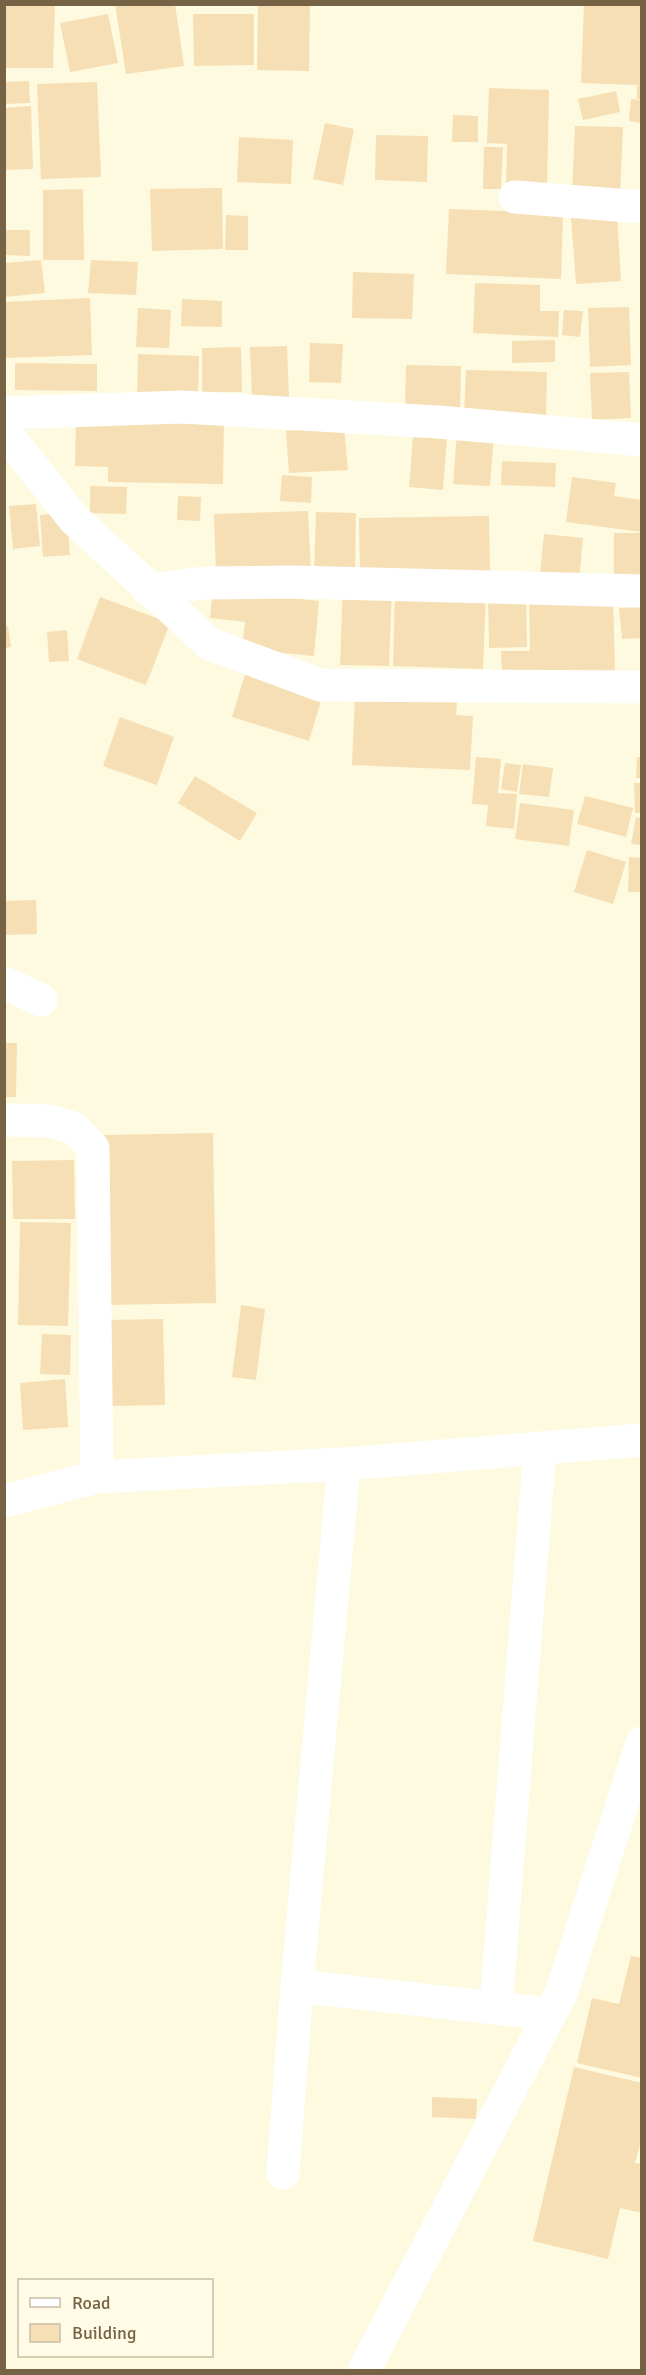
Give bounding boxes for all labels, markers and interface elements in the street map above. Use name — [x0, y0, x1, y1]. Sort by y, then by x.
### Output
legend — [18, 2279, 213, 2357]
text: Road — [72, 2292, 111, 2314]
text: Building — [72, 2322, 136, 2344]

